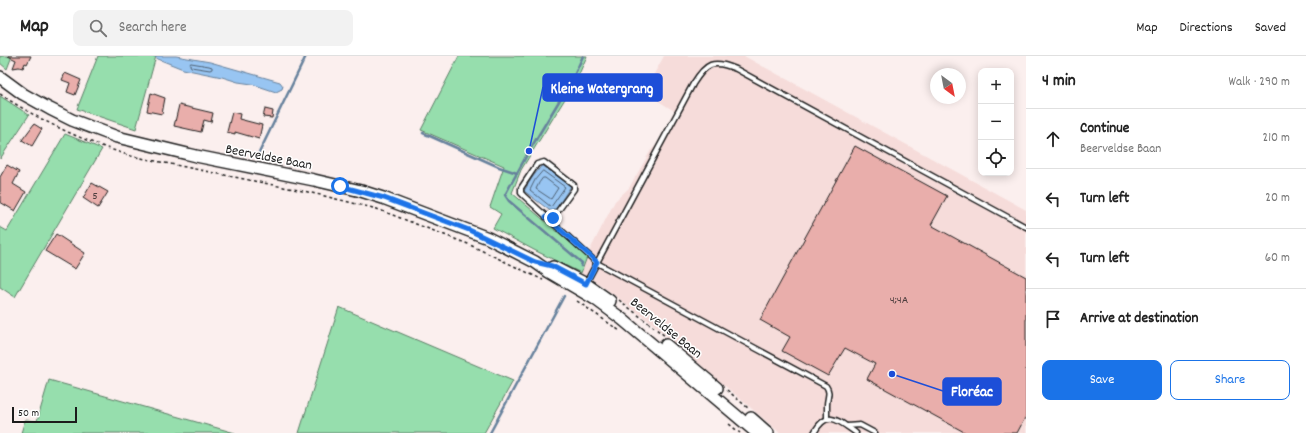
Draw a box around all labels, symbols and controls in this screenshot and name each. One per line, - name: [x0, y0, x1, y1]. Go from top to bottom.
- search box: [73, 10, 353, 46]
- text: Map: [20, 14, 49, 41]
- icon: search: [87, 17, 109, 39]
- text: Search here: [119, 17, 187, 39]
- text: Map: [1136, 18, 1158, 38]
- text: Directions: [1180, 18, 1233, 38]
- text: Saved: [1255, 18, 1286, 38]
- north arrow: [930, 68, 966, 104]
- map controls: [978, 68, 1014, 176]
- button: +: [978, 68, 1014, 104]
- text: 4 min: [1042, 70, 1076, 94]
- text: Walk · 290 m: [1228, 73, 1290, 92]
- callout: Kleine Watergrang: [543, 74, 662, 101]
- text: Kleine Watergrang: [551, 79, 654, 101]
- button: −: [978, 104, 1014, 140]
- text: Continue: [1080, 118, 1129, 140]
- icon: ahead: [1042, 128, 1064, 150]
- text: 210 m: [1262, 129, 1290, 148]
- street label: Beerveldse Baan: [224, 140, 313, 176]
- button: locate: [978, 140, 1014, 176]
- text: Beerveldse Baan: [1080, 140, 1161, 159]
- route start: [331, 177, 349, 195]
- house number: 5: [92, 188, 98, 205]
- icon: left: [1042, 188, 1064, 210]
- text: Turn left: [1080, 188, 1129, 210]
- text: 20 m: [1265, 189, 1290, 208]
- route end: [544, 209, 562, 227]
- icon: left: [1042, 248, 1064, 270]
- text: Turn left: [1080, 248, 1129, 270]
- text: 60 m: [1265, 249, 1290, 268]
- house number: 4;4A: [890, 292, 909, 309]
- street label: Beerveldse Baan: [625, 293, 706, 364]
- icon: arrive: [1042, 308, 1064, 330]
- text: Arrive at destination: [1080, 308, 1198, 330]
- button: Save: [1042, 360, 1162, 400]
- button: Share: [1170, 360, 1290, 400]
- callout: Floréac: [943, 378, 1001, 405]
- text: Floréac: [951, 382, 993, 404]
- scale bar: [12, 405, 77, 424]
- text: 50 m: [18, 406, 39, 422]

